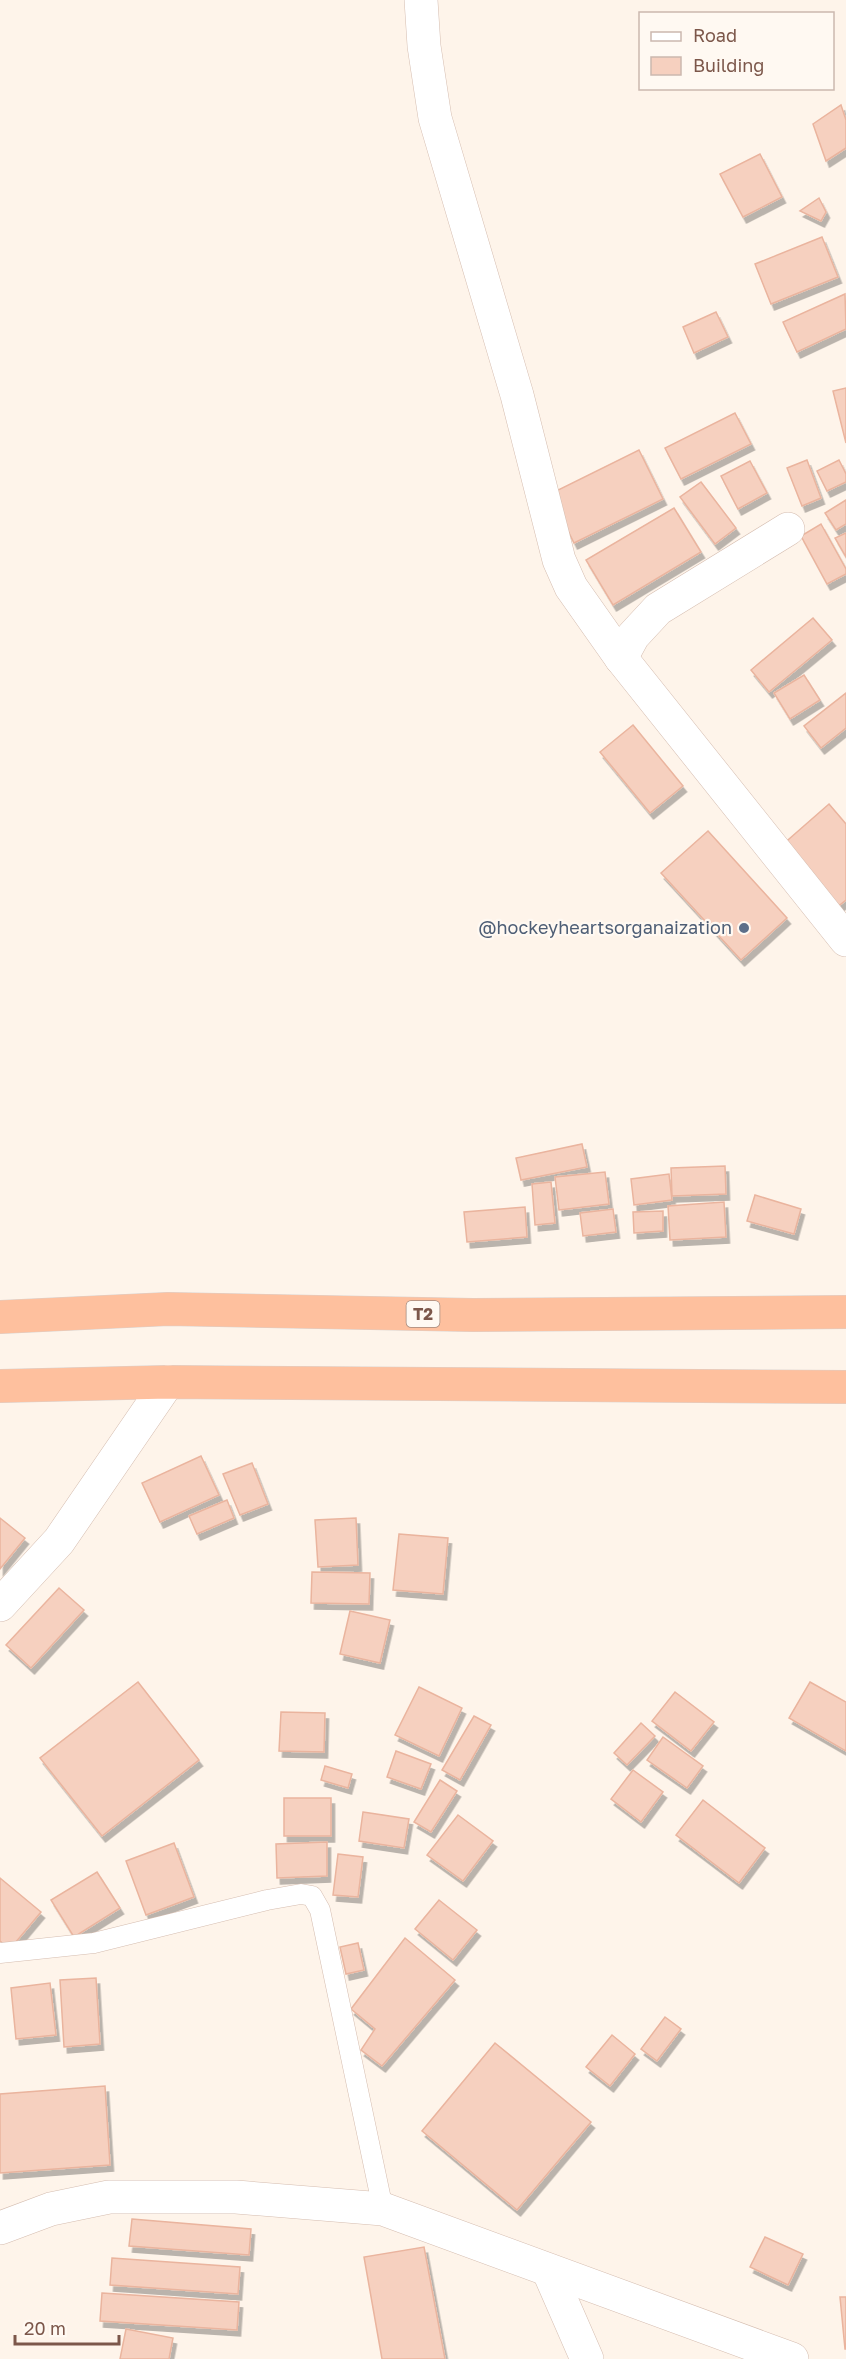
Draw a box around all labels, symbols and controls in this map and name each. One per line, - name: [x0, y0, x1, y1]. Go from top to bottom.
- legend: [639, 12, 834, 90]
- text: Road: [693, 24, 737, 46]
- text: Building: [693, 54, 764, 76]
- place label: @hockeyheartsorganaization: [478, 916, 732, 938]
- marker: @hockeyheartsorganaization: [737, 921, 751, 935]
- road number: T2: [406, 1301, 440, 1327]
- scale bar: [15, 2308, 118, 2346]
- text: 20 m: [24, 2317, 66, 2339]

